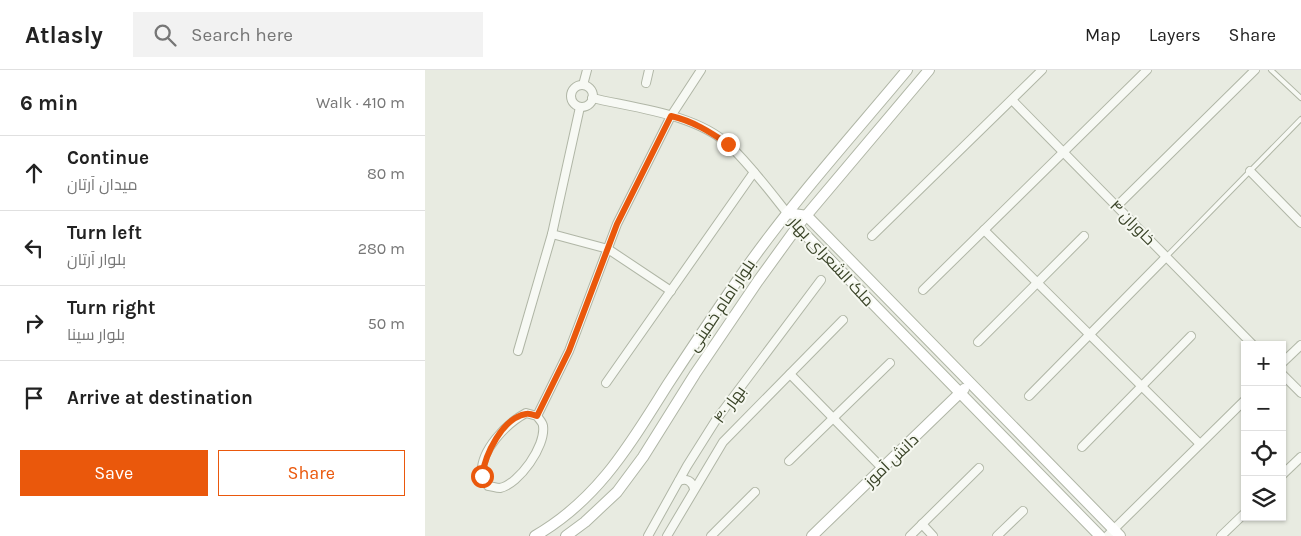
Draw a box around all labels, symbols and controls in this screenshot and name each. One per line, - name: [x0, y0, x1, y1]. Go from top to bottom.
- search box: [133, 12, 483, 57]
- text: Atlasly: [25, 21, 103, 49]
- icon: search: [151, 21, 179, 49]
- text: Search here: [191, 24, 293, 46]
- text: Map: [1085, 24, 1121, 46]
- text: Layers: [1149, 24, 1201, 46]
- text: Share: [1229, 24, 1276, 46]
- text: 6 min: [20, 91, 78, 115]
- text: Walk · 410 m: [316, 93, 405, 112]
- route end: [717, 133, 740, 156]
- text: Continue: [67, 147, 149, 169]
- icon: ahead: [20, 159, 48, 187]
- text: 80 m: [367, 164, 405, 183]
- text: میدان آرتان: [67, 175, 137, 194]
- street label: خاوران ۴: [1105, 196, 1159, 250]
- street label: ملک الشعرای بهار: [784, 212, 878, 311]
- text: Turn left: [67, 222, 142, 244]
- icon: left: [20, 234, 48, 262]
- text: 280 m: [358, 239, 405, 258]
- text: بلوار آرتان: [67, 250, 126, 269]
- street label: بلوار امام خمینی: [684, 256, 761, 356]
- text: Turn right: [67, 297, 156, 319]
- icon: right: [20, 309, 48, 337]
- text: 50 m: [368, 314, 405, 333]
- text: بلوار سینا: [67, 325, 125, 344]
- map controls: [1241, 341, 1286, 521]
- button: +: [1241, 341, 1286, 386]
- street label: بهار ۴۰: [709, 382, 750, 428]
- icon: arrive: [20, 384, 48, 412]
- button: −: [1241, 386, 1286, 431]
- text: Arrive at destination: [67, 387, 253, 409]
- street label: دانش آموز: [860, 430, 923, 492]
- button: locate: [1241, 431, 1286, 476]
- button: Save: [20, 450, 208, 496]
- button: Share: [218, 450, 405, 496]
- route start: [471, 465, 494, 488]
- button: layers: [1241, 476, 1286, 521]

